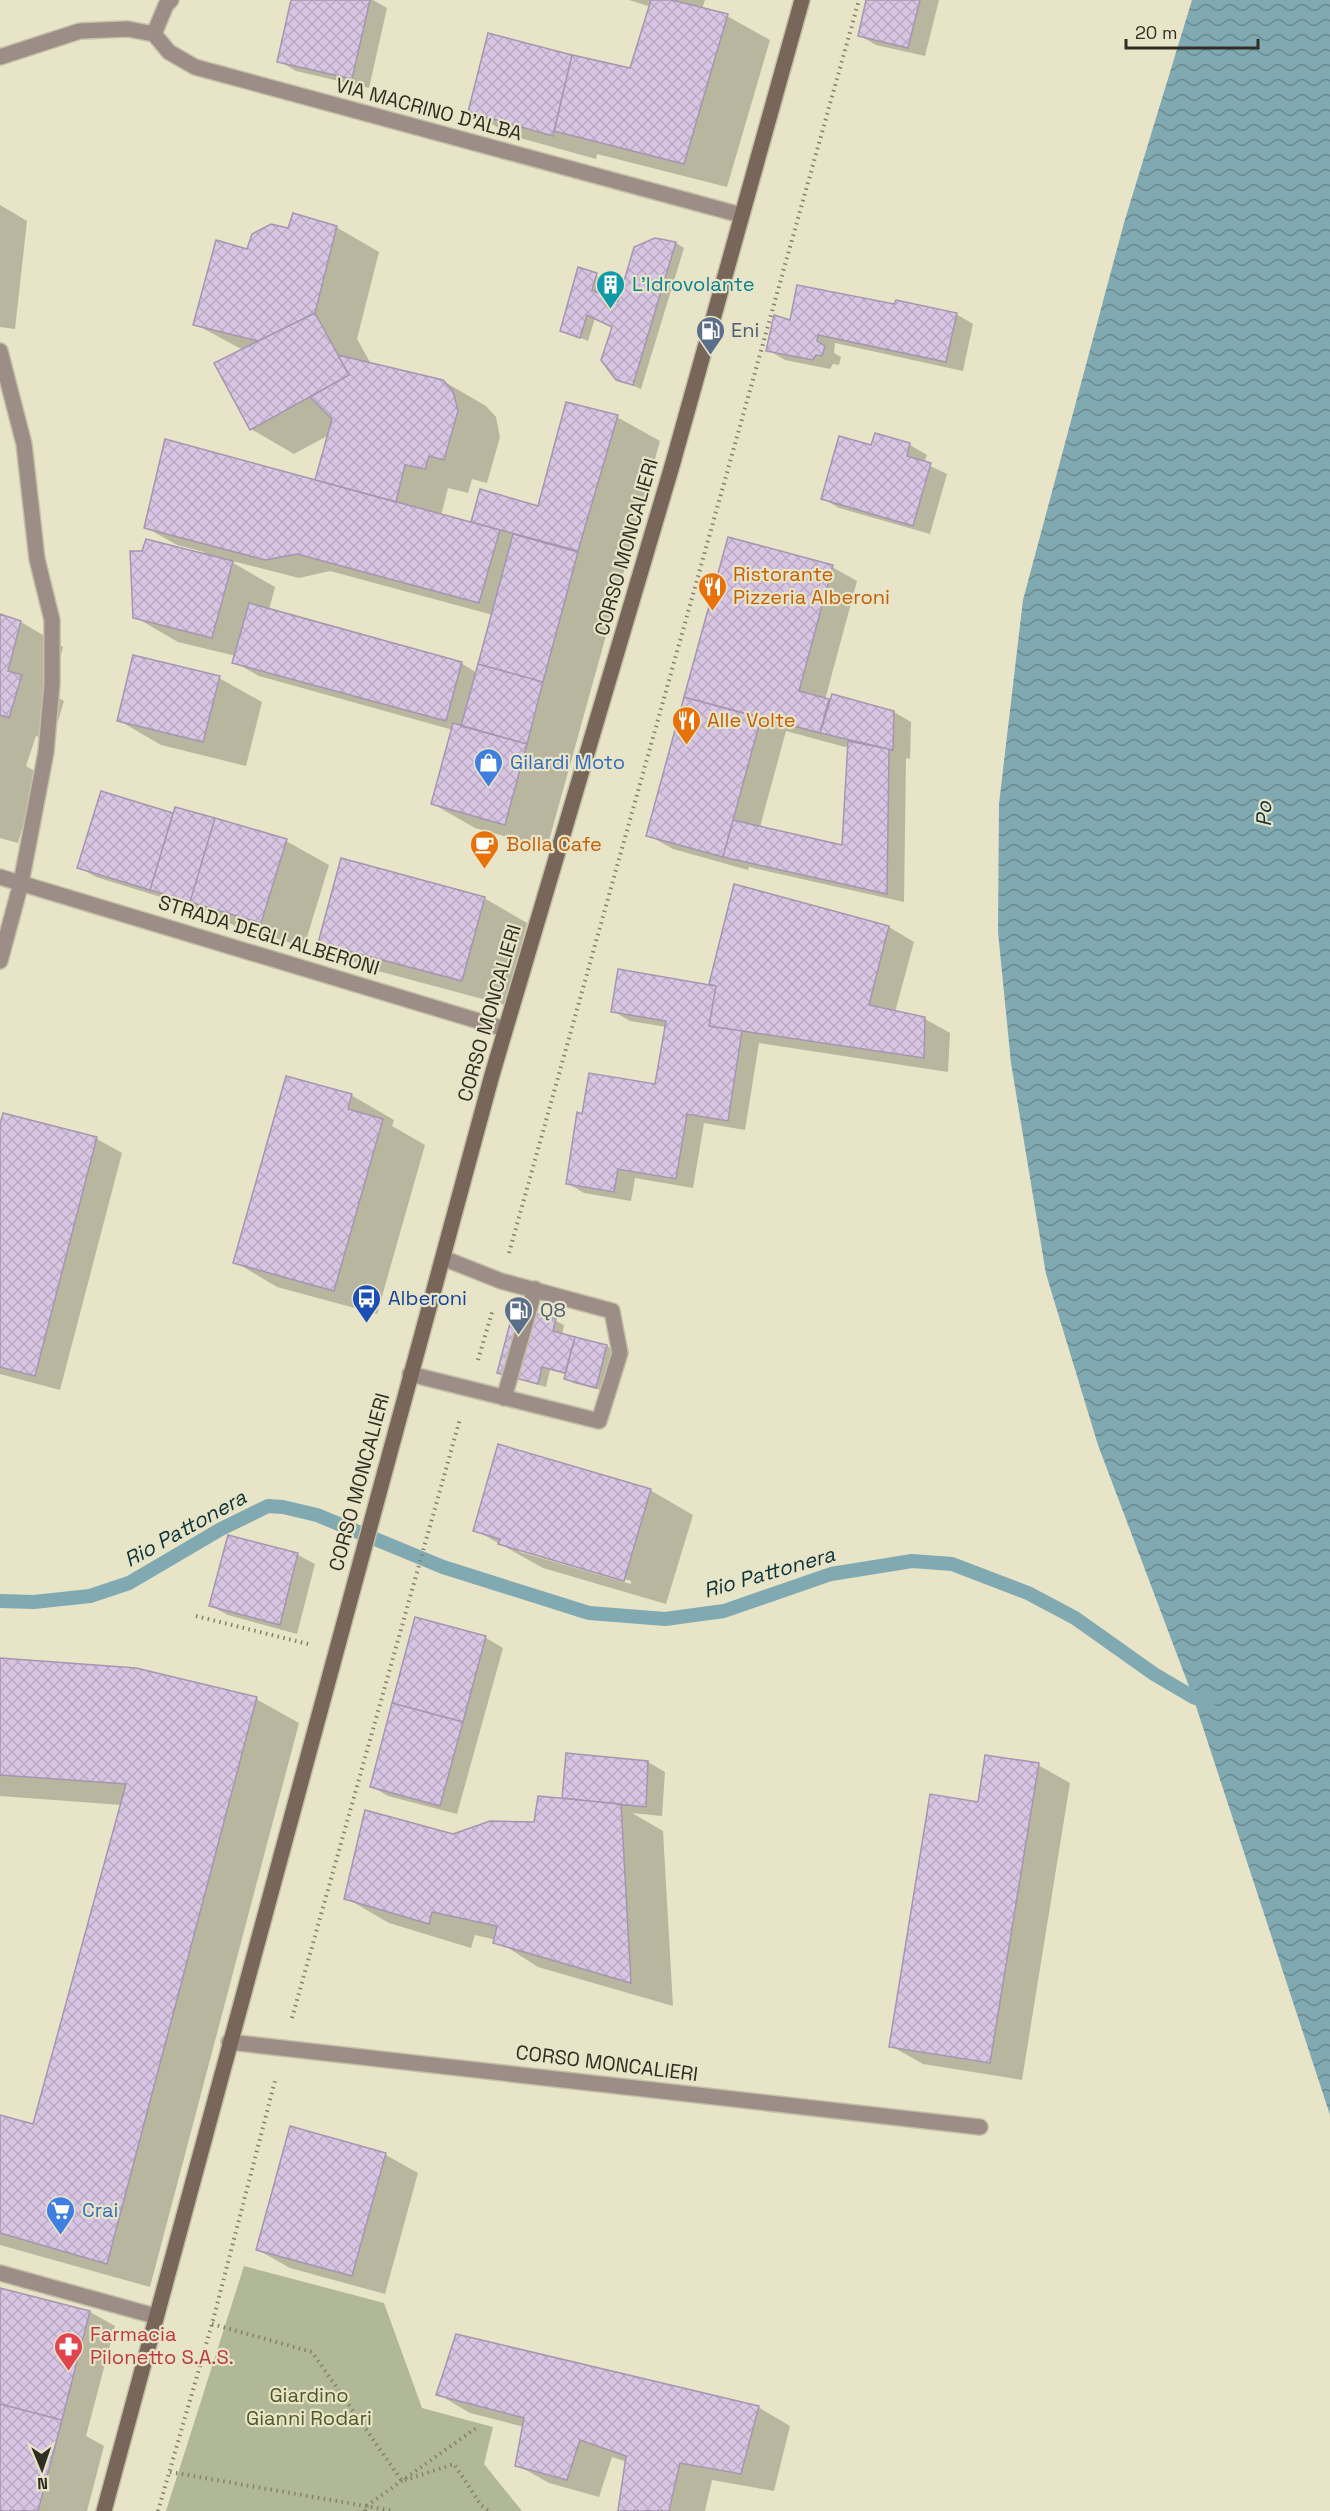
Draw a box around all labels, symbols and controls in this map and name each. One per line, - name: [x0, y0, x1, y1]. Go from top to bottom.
- scale bar: [1126, 12, 1258, 50]
- text: 20 m: [1135, 21, 1178, 44]
- street label: VIA MACRINO D'ALBA: [333, 72, 526, 147]
- building icon: L'Idrovolante: [595, 268, 627, 310]
- place label: L'Idrovolante: [632, 271, 755, 297]
- fuel station icon: Eni: [694, 314, 726, 356]
- place label: Eni: [731, 317, 759, 343]
- street label: CORSO MONCALIERI: [588, 455, 664, 639]
- place label: Ristorante Pizzeria Alberoni: [733, 561, 890, 610]
- restaurant icon: Ristorante Pizzeria Alberoni: [696, 570, 728, 612]
- restaurant icon: Alle Volte: [670, 704, 702, 746]
- place label: Alle Volte: [707, 707, 796, 733]
- shop icon: Gilardi Moto: [473, 746, 505, 788]
- place label: Gilardi Moto: [510, 749, 625, 775]
- water label: Po: [1250, 800, 1277, 827]
- cafe icon: Bolla Cafe: [469, 828, 501, 870]
- place label: Bolla Cafe: [506, 831, 602, 857]
- street label: STRADA DEGLI ALBERONI: [155, 889, 383, 981]
- street label: CORSO MONCALIERI: [451, 921, 527, 1105]
- bus stop icon: Alberoni: [351, 1282, 383, 1324]
- place label: Alberoni: [388, 1285, 467, 1311]
- fuel station icon: Q8: [503, 1294, 535, 1336]
- place label: Q8: [540, 1297, 566, 1323]
- street label: CORSO MONCALIERI: [323, 1390, 395, 1574]
- water label: Rio Pattonera: [119, 1483, 252, 1573]
- water label: Rio Pattonera: [700, 1540, 839, 1604]
- street label: CORSO MONCALIERI: [514, 2039, 700, 2087]
- supermarket icon: Crai: [45, 2194, 77, 2236]
- place label: Crai: [82, 2197, 118, 2223]
- place label: Farmacia Pilonetto S.A.S.: [90, 2321, 234, 2370]
- pharmacy icon: Farmacia Pilonetto S.A.S.: [53, 2330, 85, 2372]
- park label: Giardino Gianni Rodari: [246, 2382, 372, 2431]
- north arrow: [12, 2439, 72, 2499]
- text: N: [37, 2473, 48, 2494]

